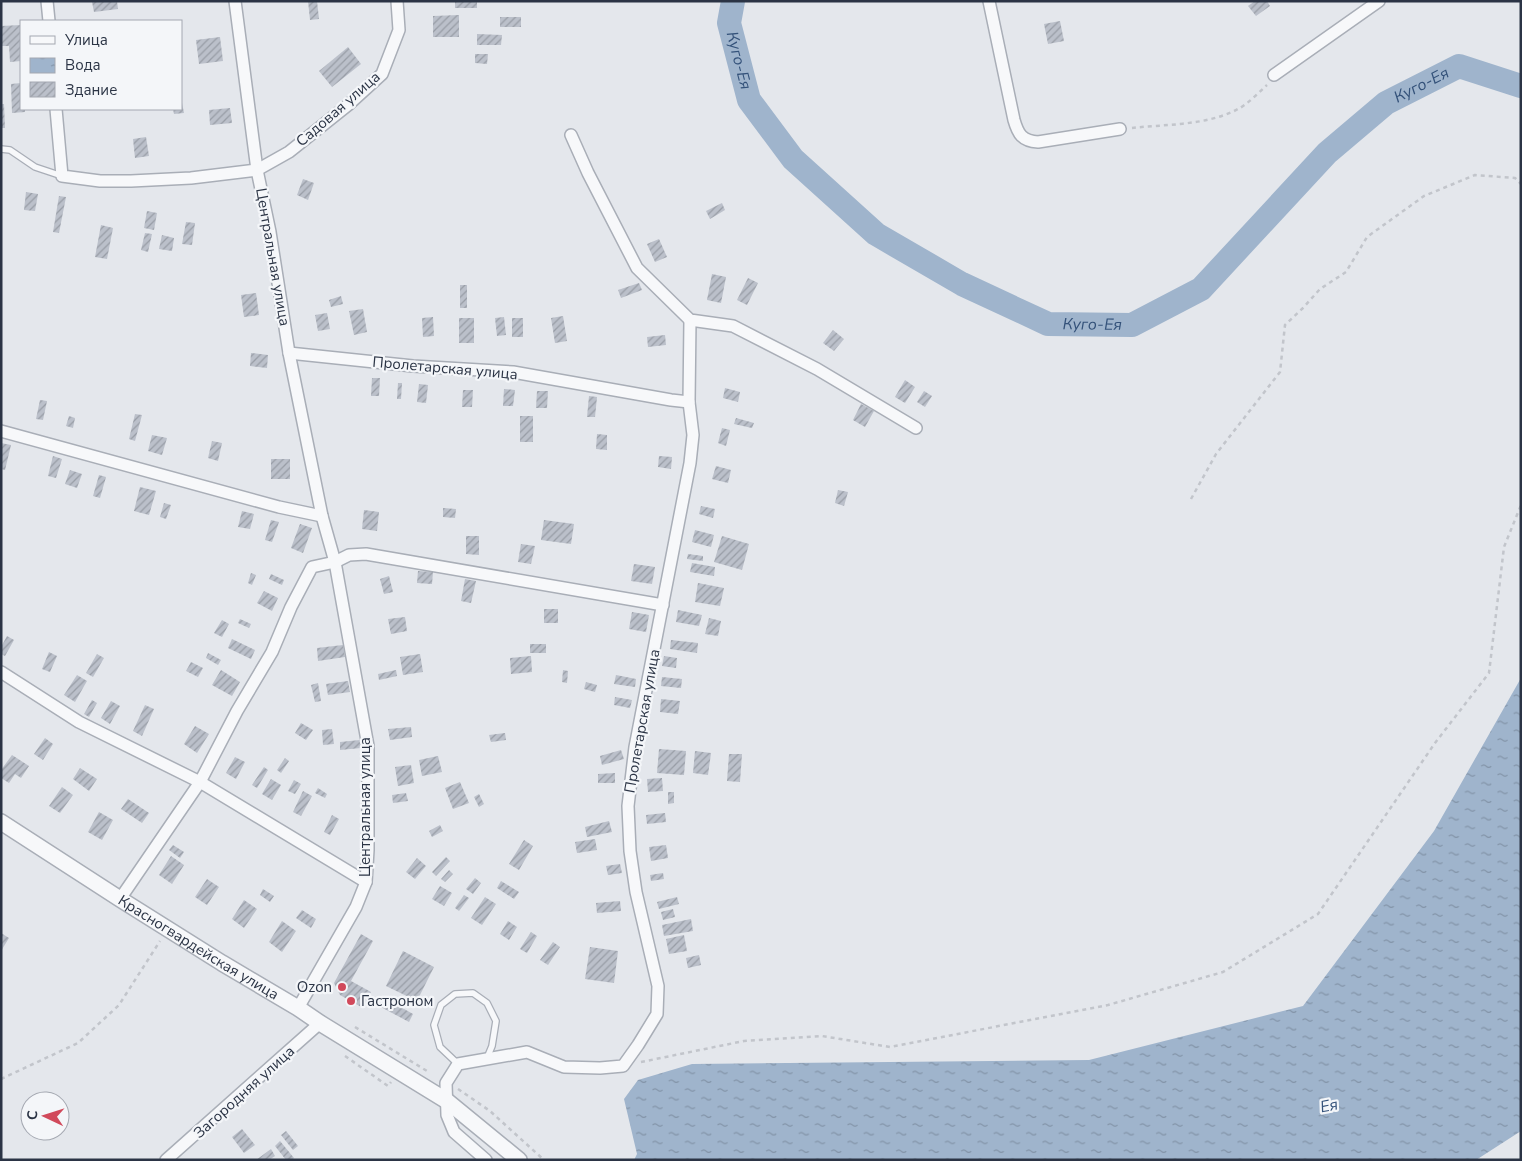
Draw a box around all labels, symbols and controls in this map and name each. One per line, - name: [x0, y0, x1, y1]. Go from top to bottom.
- legend: [20, 20, 182, 110]
- water label: Куго-Ея: [721, 29, 757, 92]
- text: Улица: [64, 30, 108, 50]
- text: Вода: [65, 55, 101, 75]
- water label: Куго-Ея: [1390, 62, 1453, 108]
- street label: Садовая улица: [292, 67, 384, 151]
- text: Здание: [65, 80, 117, 100]
- street label: Центральная улица: [251, 186, 295, 328]
- water label: Куго-Ея: [1063, 313, 1122, 336]
- street label: Пролетарская улица: [371, 352, 519, 384]
- street label: Пролетарская улица: [619, 647, 665, 795]
- street label: Центральная улица: [355, 737, 375, 877]
- street label: Красногвардейская улица: [114, 890, 283, 1005]
- place label: Ozon: [297, 977, 332, 997]
- marker: Ozon: [336, 981, 348, 993]
- place label: Гастроном: [361, 991, 434, 1011]
- marker: Гастроном: [345, 995, 357, 1007]
- street label: Загородняя улица: [189, 1041, 299, 1143]
- north arrow: [20, 1091, 70, 1141]
- water label: Ея: [1318, 1093, 1340, 1119]
- text: С: [23, 1109, 42, 1121]

